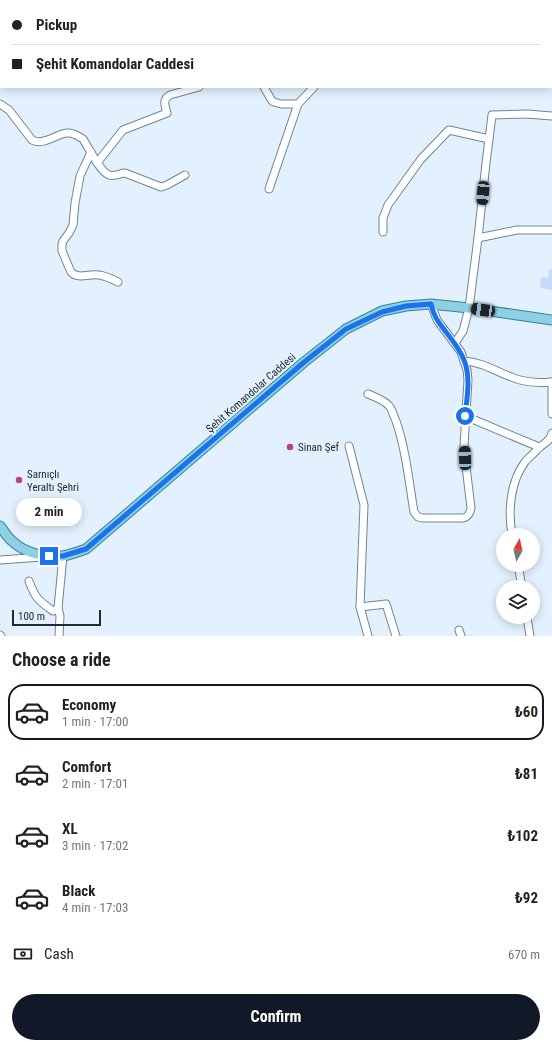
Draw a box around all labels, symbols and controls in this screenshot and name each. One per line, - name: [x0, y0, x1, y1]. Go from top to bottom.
- text: Pickup: [36, 16, 77, 34]
- text: Şehit Komandolar Caddesi: [36, 55, 194, 73]
- car: [476, 181, 490, 205]
- car: [470, 302, 496, 318]
- street label: Şehit Komandolar Caddesi: [204, 351, 298, 435]
- route start: [456, 407, 474, 425]
- place label: Sinan Şef: [298, 441, 340, 454]
- marker: Sinan Şef: [285, 442, 295, 452]
- car: [459, 446, 471, 470]
- place label: Sarnıçlı Yeraltı Şehri: [27, 468, 79, 494]
- marker: Sarnıçlı Yeraltı Şehri: [14, 475, 24, 485]
- callout: 2 min: [16, 498, 82, 526]
- text: 2 min: [35, 504, 63, 519]
- north arrow: [496, 528, 540, 572]
- map controls: [496, 528, 540, 624]
- route end: [40, 547, 58, 565]
- button: layers: [496, 580, 540, 624]
- scale bar: [12, 608, 101, 627]
- text: 100 m: [18, 610, 45, 623]
- text: Choose a ride: [12, 649, 111, 670]
- icon: car: [14, 694, 50, 730]
- text: Economy: [62, 696, 116, 714]
- text: ₺60: [515, 703, 538, 721]
- text: 1 min · 17:00: [62, 714, 128, 729]
- icon: car: [14, 756, 50, 792]
- text: Comfort: [62, 758, 111, 776]
- text: ₺81: [515, 765, 538, 783]
- text: 2 min · 17:01: [62, 776, 128, 791]
- icon: car: [14, 818, 50, 854]
- text: XL: [62, 820, 78, 838]
- text: ₺102: [507, 827, 538, 845]
- text: 3 min · 17:02: [62, 838, 128, 853]
- icon: car: [14, 880, 50, 916]
- text: Black: [62, 882, 95, 900]
- text: ₺92: [515, 889, 538, 907]
- text: 4 min · 17:03: [62, 900, 128, 915]
- icon: cash: [12, 943, 34, 965]
- text: Cash: [44, 945, 74, 963]
- text: 670 m: [508, 947, 540, 962]
- button: Confirm: [12, 994, 540, 1040]

